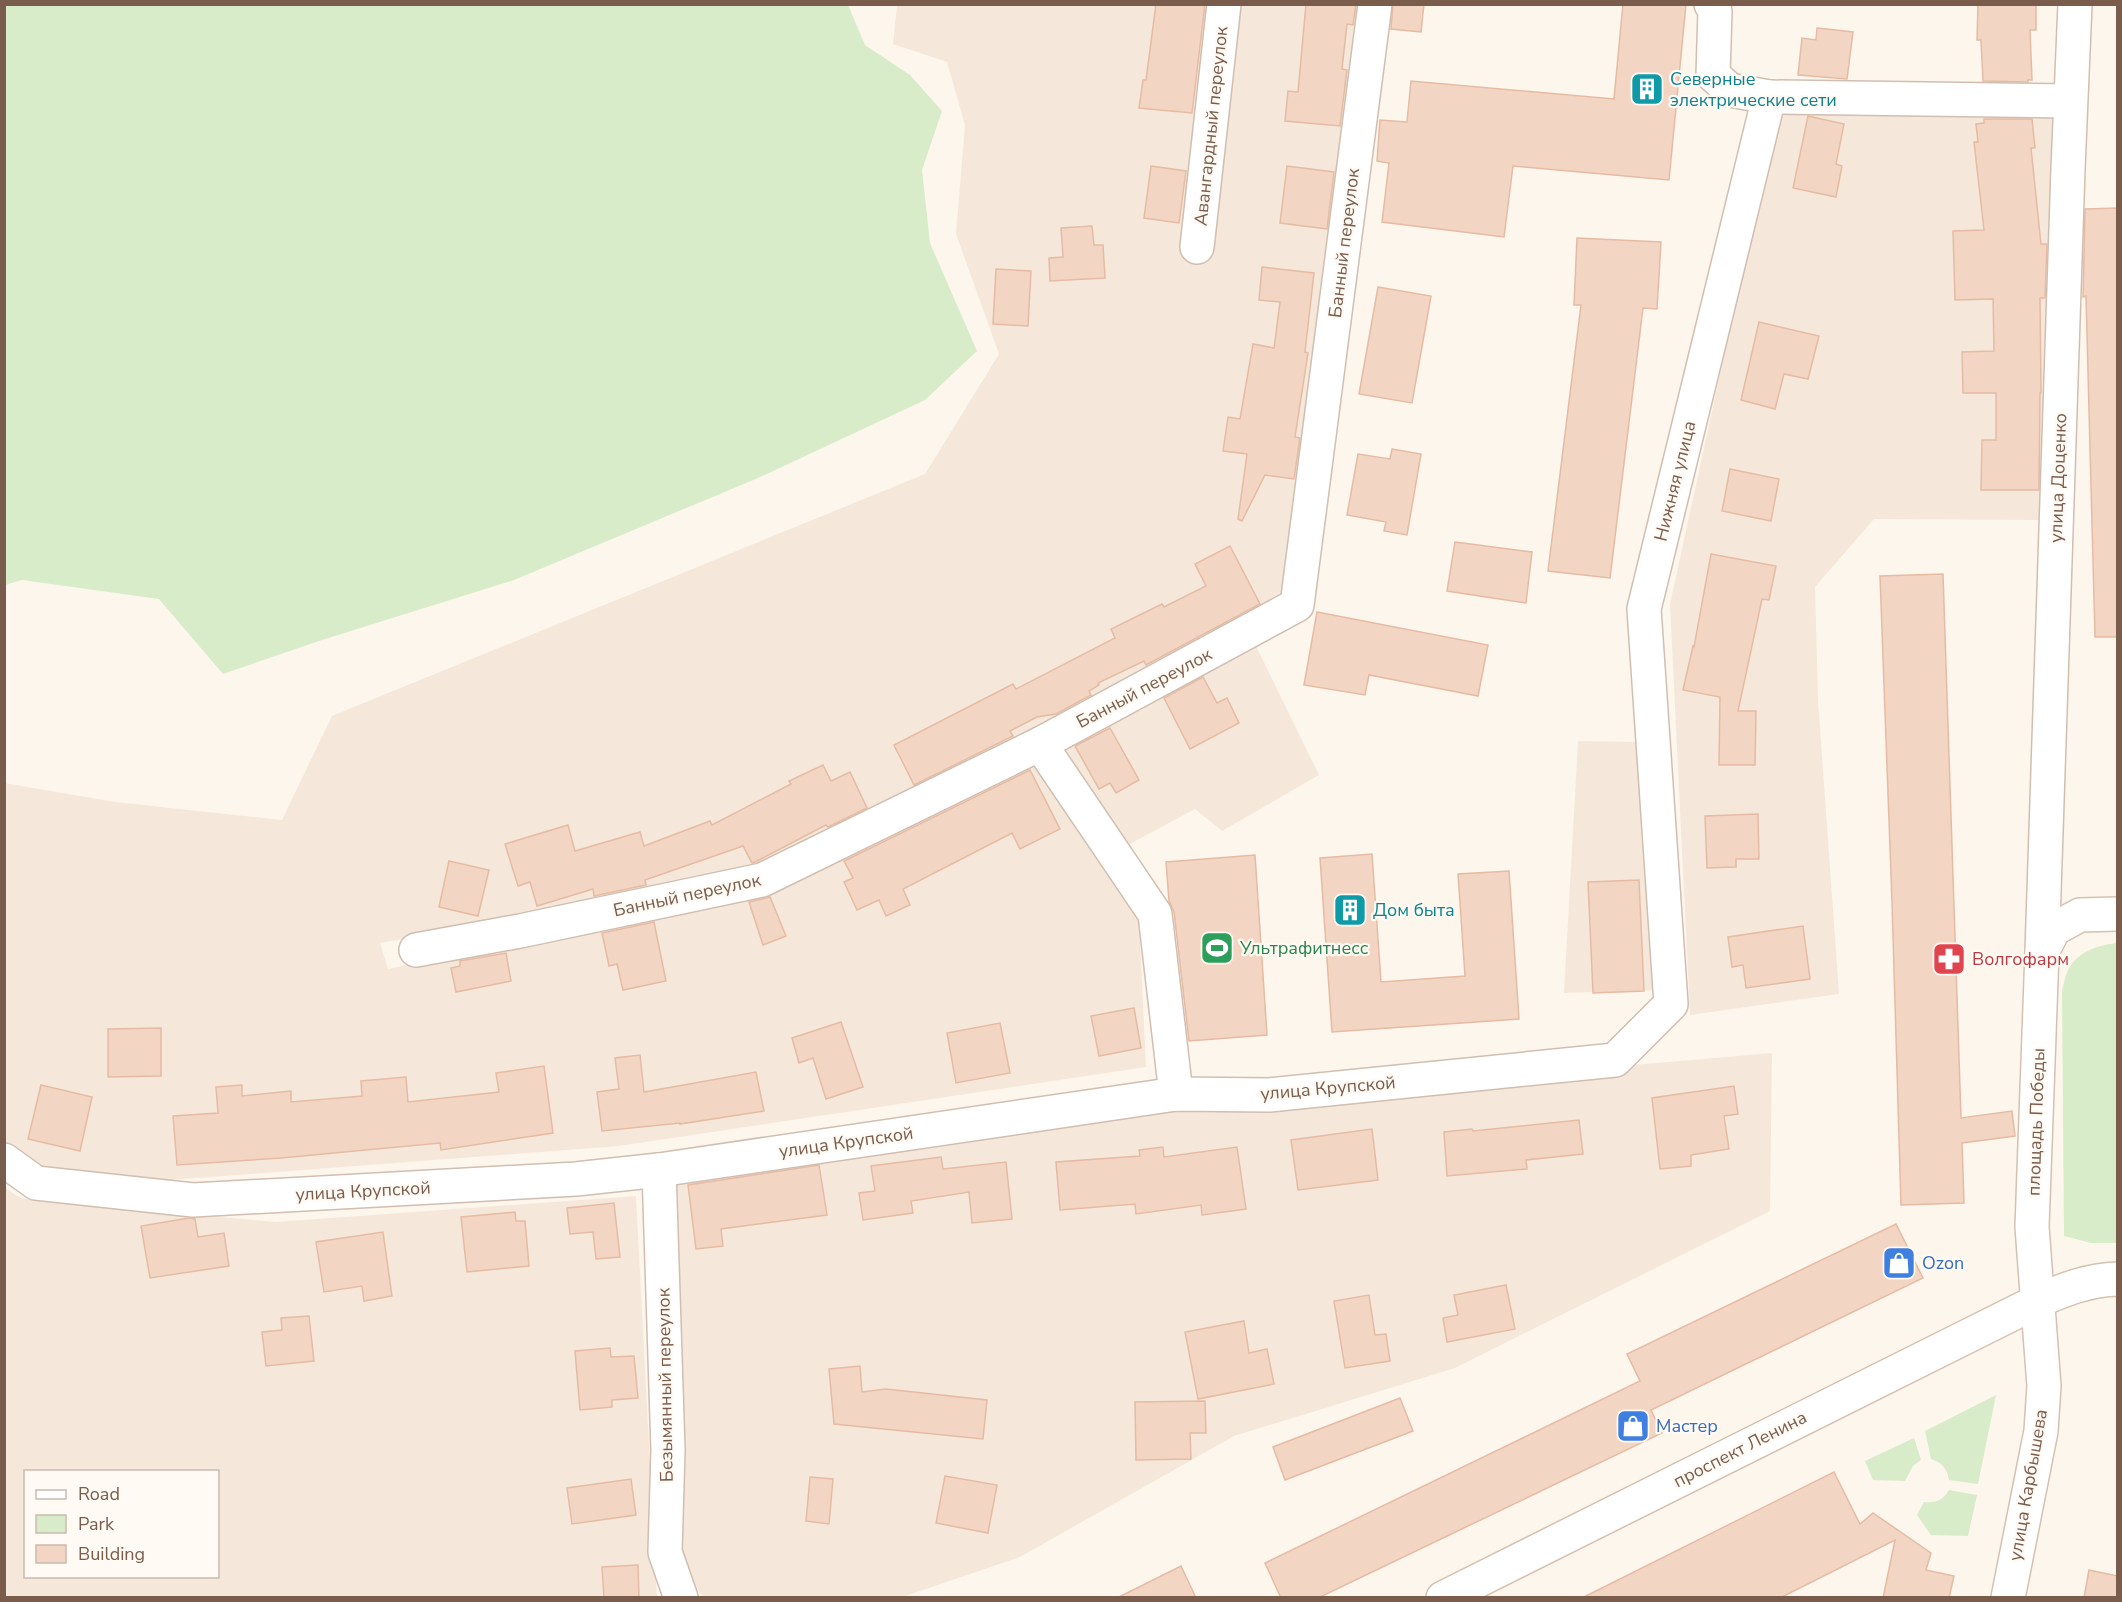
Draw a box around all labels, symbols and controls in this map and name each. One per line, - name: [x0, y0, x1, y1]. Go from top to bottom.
- street label: Авангардный переулок: [1189, 25, 1233, 227]
- place label: Северные электрические сети: [1670, 67, 1837, 112]
- building icon: Северные электрические сети: [1629, 71, 1665, 107]
- street label: Банный переулок: [1323, 166, 1365, 319]
- street label: улица Доценко: [2044, 413, 2072, 543]
- street label: Нижняя улица: [1648, 418, 1702, 544]
- street label: Банный переулок: [1072, 642, 1217, 734]
- street label: Банный переулок: [611, 868, 764, 922]
- building icon: Дом быта: [1332, 892, 1368, 928]
- place label: Дом быта: [1373, 898, 1455, 922]
- sports icon: Ультрафитнесс: [1199, 930, 1235, 966]
- place label: Ультрафитнесс: [1239, 936, 1369, 960]
- pharmacy icon: Волгофарм: [1931, 941, 1967, 977]
- place label: Волгофарм: [1972, 947, 2069, 971]
- street label: площадь Победы: [2021, 1048, 2051, 1196]
- street label: улица Крупской: [1259, 1070, 1397, 1106]
- street label: улица Крупской: [777, 1121, 915, 1163]
- street label: улица Крупской: [295, 1175, 431, 1207]
- shop icon: Ozon: [1881, 1245, 1917, 1281]
- place label: Ozon: [1922, 1251, 1964, 1275]
- street label: Безымянный переулок: [651, 1287, 679, 1482]
- street label: проспект Ленина: [1669, 1405, 1811, 1493]
- street label: улица Карбышева: [2003, 1407, 2053, 1563]
- shop icon: Мастер: [1615, 1408, 1651, 1444]
- place label: Мастер: [1656, 1414, 1718, 1438]
- legend: [24, 1470, 219, 1578]
- text: Road: [78, 1482, 120, 1506]
- text: Park: [78, 1512, 115, 1536]
- text: Building: [78, 1542, 145, 1566]

